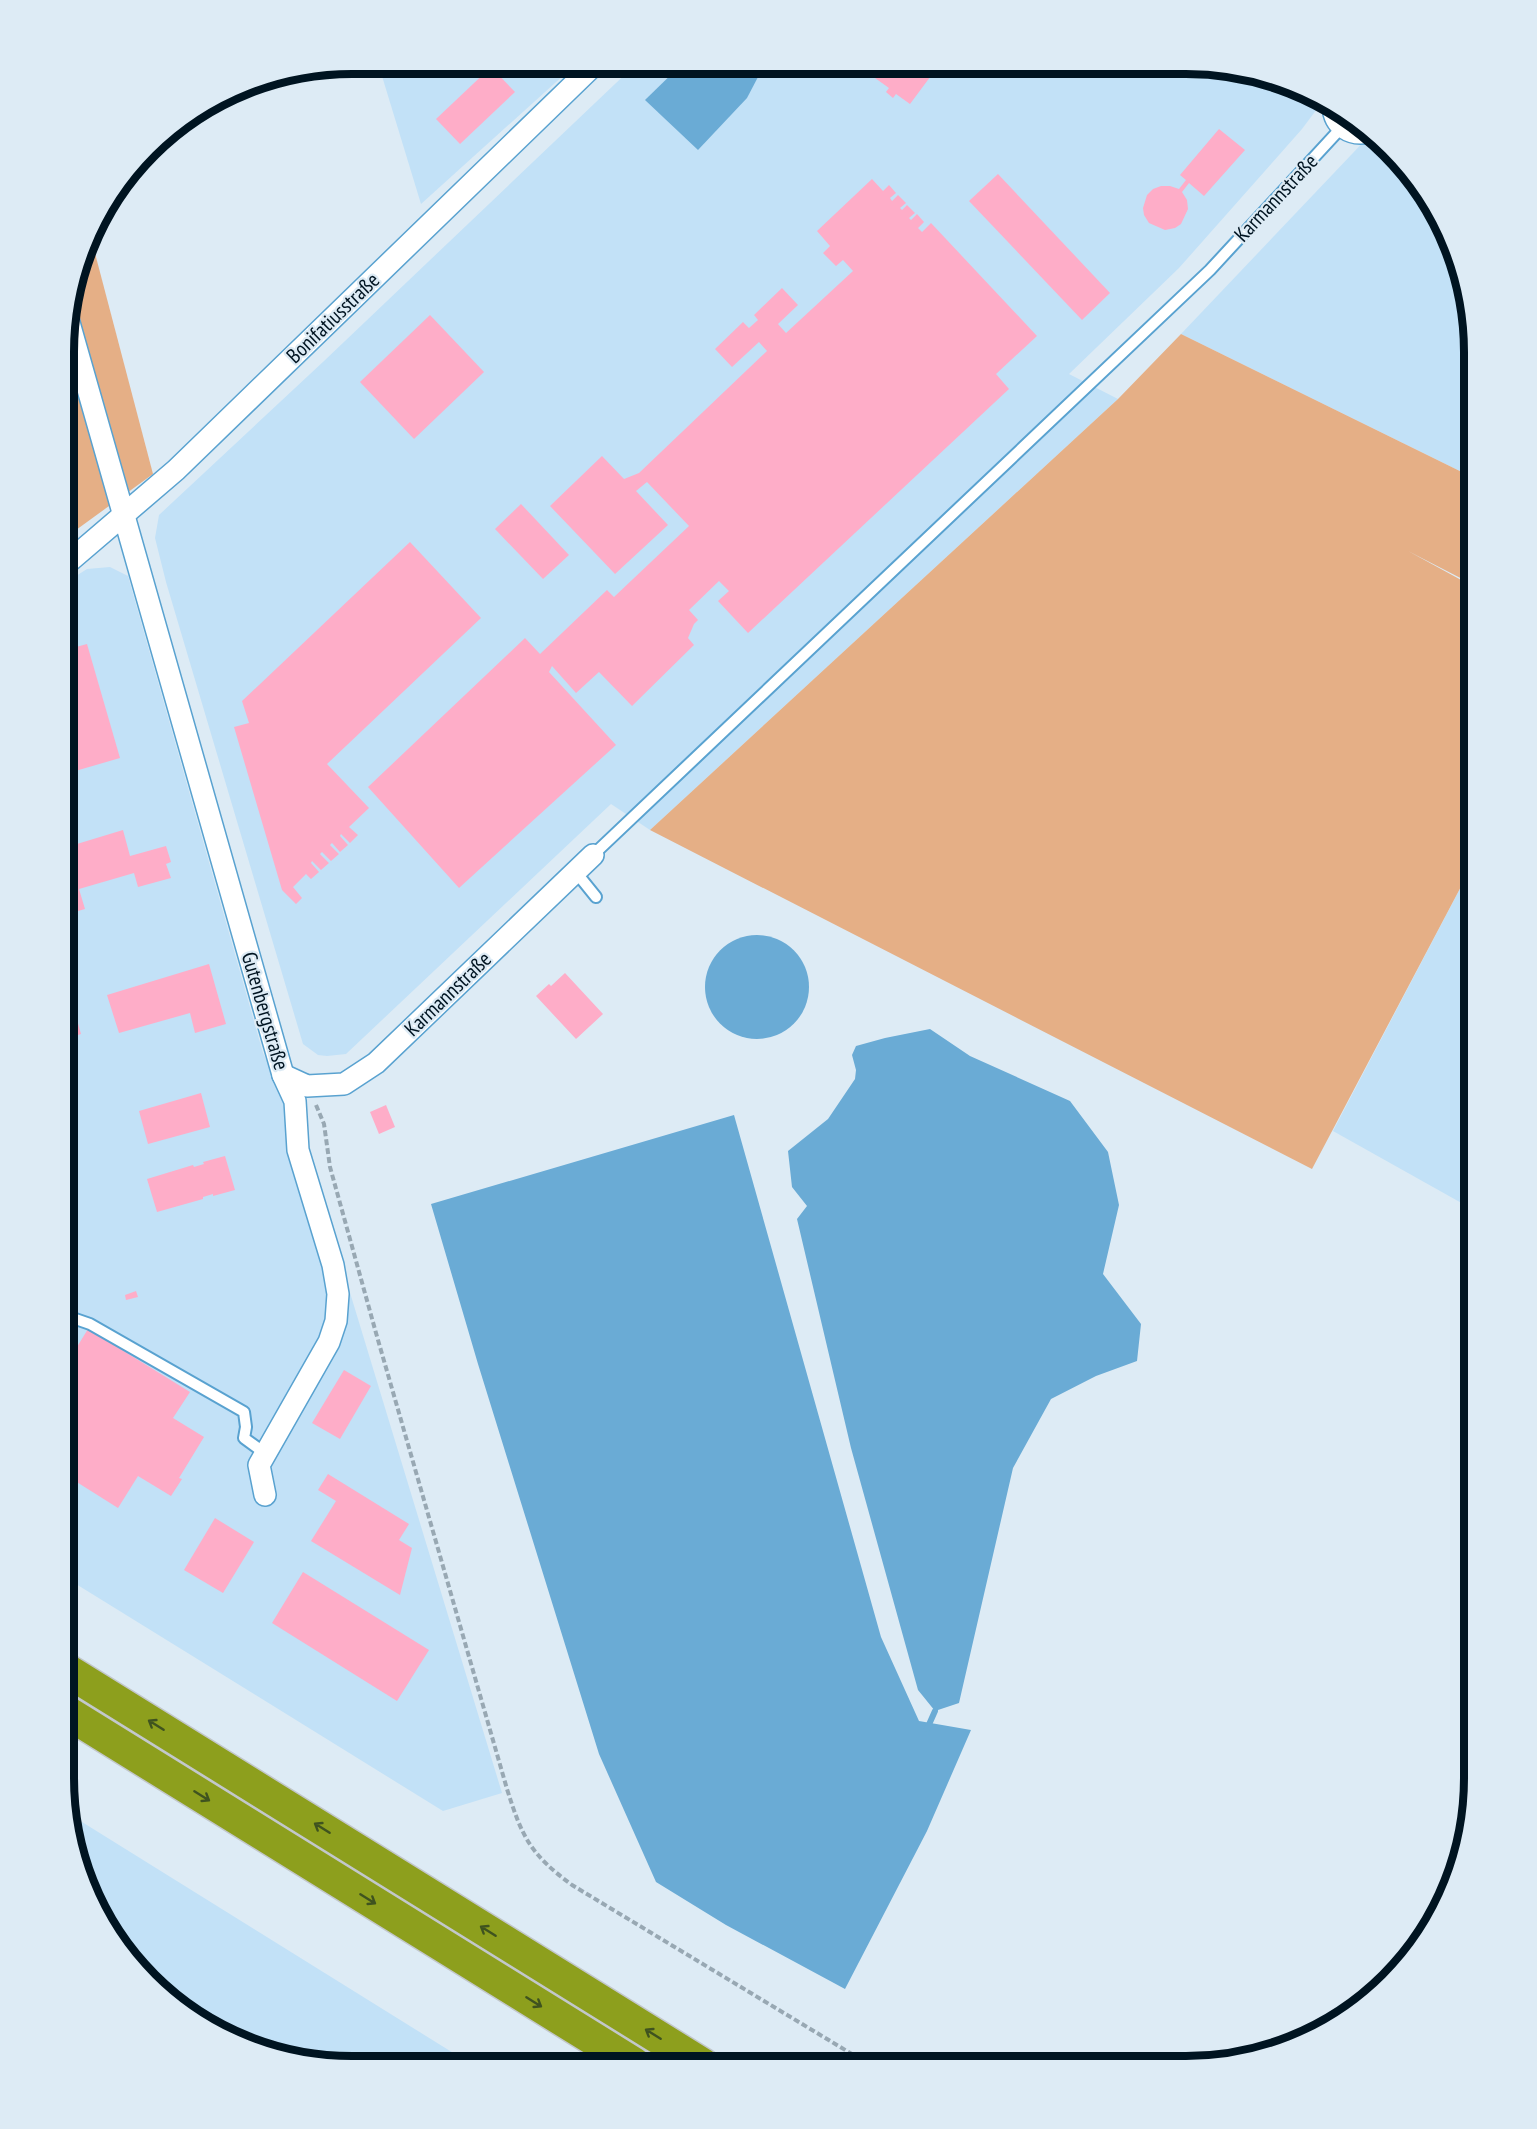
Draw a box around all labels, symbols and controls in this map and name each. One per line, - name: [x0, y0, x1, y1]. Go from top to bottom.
- street label: Karmannstraße: [1228, 148, 1323, 247]
- street label: Bonifatiusstraße: [280, 267, 385, 369]
- street label: Karmannstraße: [399, 946, 497, 1042]
- street label: Gutenbergstraße: [236, 949, 295, 1073]
- one-way arrow: [148, 1719, 165, 1731]
- one-way arrow: [193, 1791, 210, 1803]
- one-way arrow: [314, 1821, 331, 1833]
- one-way arrow: [359, 1893, 376, 1905]
- one-way arrow: [479, 1924, 496, 1937]
- one-way arrow: [525, 1996, 542, 2008]
- one-way arrow: [645, 2027, 662, 2039]

